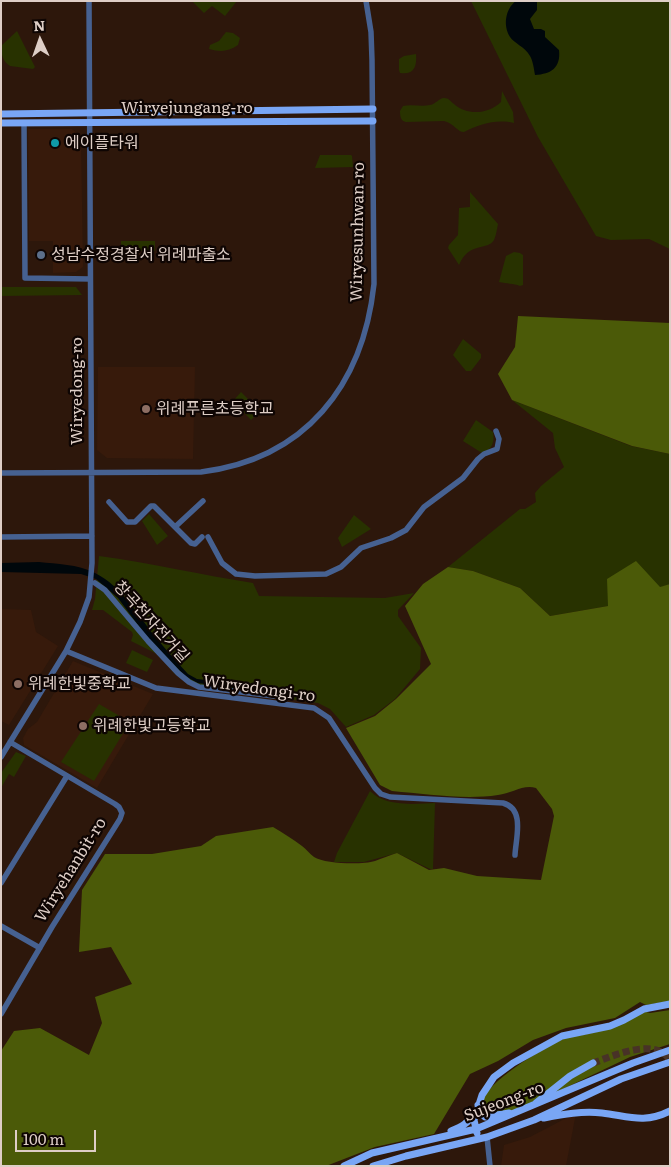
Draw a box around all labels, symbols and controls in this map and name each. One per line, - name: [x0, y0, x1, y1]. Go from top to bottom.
- north arrow: [15, 15, 65, 65]
- text: N: [33, 15, 46, 35]
- street label: Wiryejungang-ro: [121, 98, 253, 118]
- place label: 에이플타워: [65, 133, 139, 153]
- marker: 에이플타워: [49, 137, 61, 149]
- street label: Wiryesunhwan-ro: [347, 162, 369, 302]
- place label: 성남수정경찰서 위례파출소: [51, 245, 231, 265]
- marker: 성남수정경찰서 위례파출소: [35, 249, 47, 261]
- street label: Wiryedong-ro: [67, 337, 87, 445]
- place label: 위례푸른초등학교: [156, 399, 274, 419]
- marker: 위례푸른초등학교: [140, 403, 152, 415]
- street label: 창곡천자전거길: [109, 577, 193, 667]
- street label: Wiryedongi-ro: [202, 672, 316, 706]
- place label: 위례한빛중학교: [28, 674, 131, 694]
- marker: 위례한빛중학교: [12, 678, 24, 690]
- place label: 위례한빛고등학교: [93, 716, 211, 736]
- marker: 위례한빛고등학교: [77, 720, 89, 732]
- street label: Wiryehanbit-ro: [31, 814, 111, 926]
- street label: Sujeong-ro: [461, 1078, 547, 1126]
- scale bar: [18, 1120, 99, 1152]
- text: 100 m: [23, 1127, 64, 1150]

